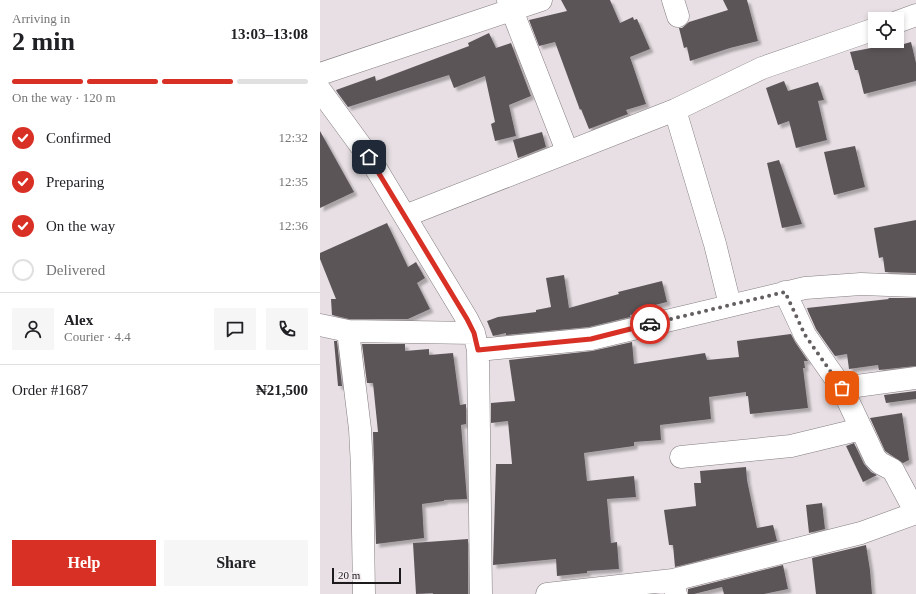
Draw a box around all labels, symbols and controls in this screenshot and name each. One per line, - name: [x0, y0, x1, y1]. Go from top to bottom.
- text: Arriving in: [12, 11, 70, 26]
- map controls: [868, 12, 904, 48]
- button: locate: [868, 12, 904, 48]
- text: 13:03–13:08: [231, 26, 308, 42]
- text: 2 min: [12, 27, 75, 56]
- text: On the way · 120 m: [12, 90, 116, 105]
- icon: check: [12, 127, 34, 149]
- text: Confirmed: [46, 130, 111, 146]
- text: 12:32: [278, 130, 308, 145]
- pin: [352, 140, 386, 174]
- icon: home: [358, 146, 380, 168]
- icon: check: [12, 171, 34, 193]
- text: Preparing: [46, 174, 104, 190]
- text: 12:35: [278, 174, 308, 189]
- icon: check: [12, 215, 34, 237]
- text: On the way: [46, 218, 115, 234]
- text: 12:36: [278, 218, 308, 233]
- text: Delivered: [46, 262, 105, 278]
- courier: [630, 304, 670, 344]
- button: person: [12, 308, 54, 350]
- button: chat: [214, 308, 256, 350]
- button: phone: [266, 308, 308, 350]
- text: Alex: [64, 312, 93, 328]
- icon: car: [639, 313, 661, 335]
- text: Courier · 4.4: [64, 329, 131, 344]
- pin: [825, 371, 859, 405]
- icon: bag: [831, 377, 853, 399]
- text: Order #1687: [12, 382, 88, 398]
- text: ₦21,500: [256, 382, 308, 398]
- button: Help: [12, 540, 156, 586]
- button: Share: [164, 540, 308, 586]
- scale bar: [332, 566, 401, 585]
- text: 20 m: [338, 569, 360, 581]

